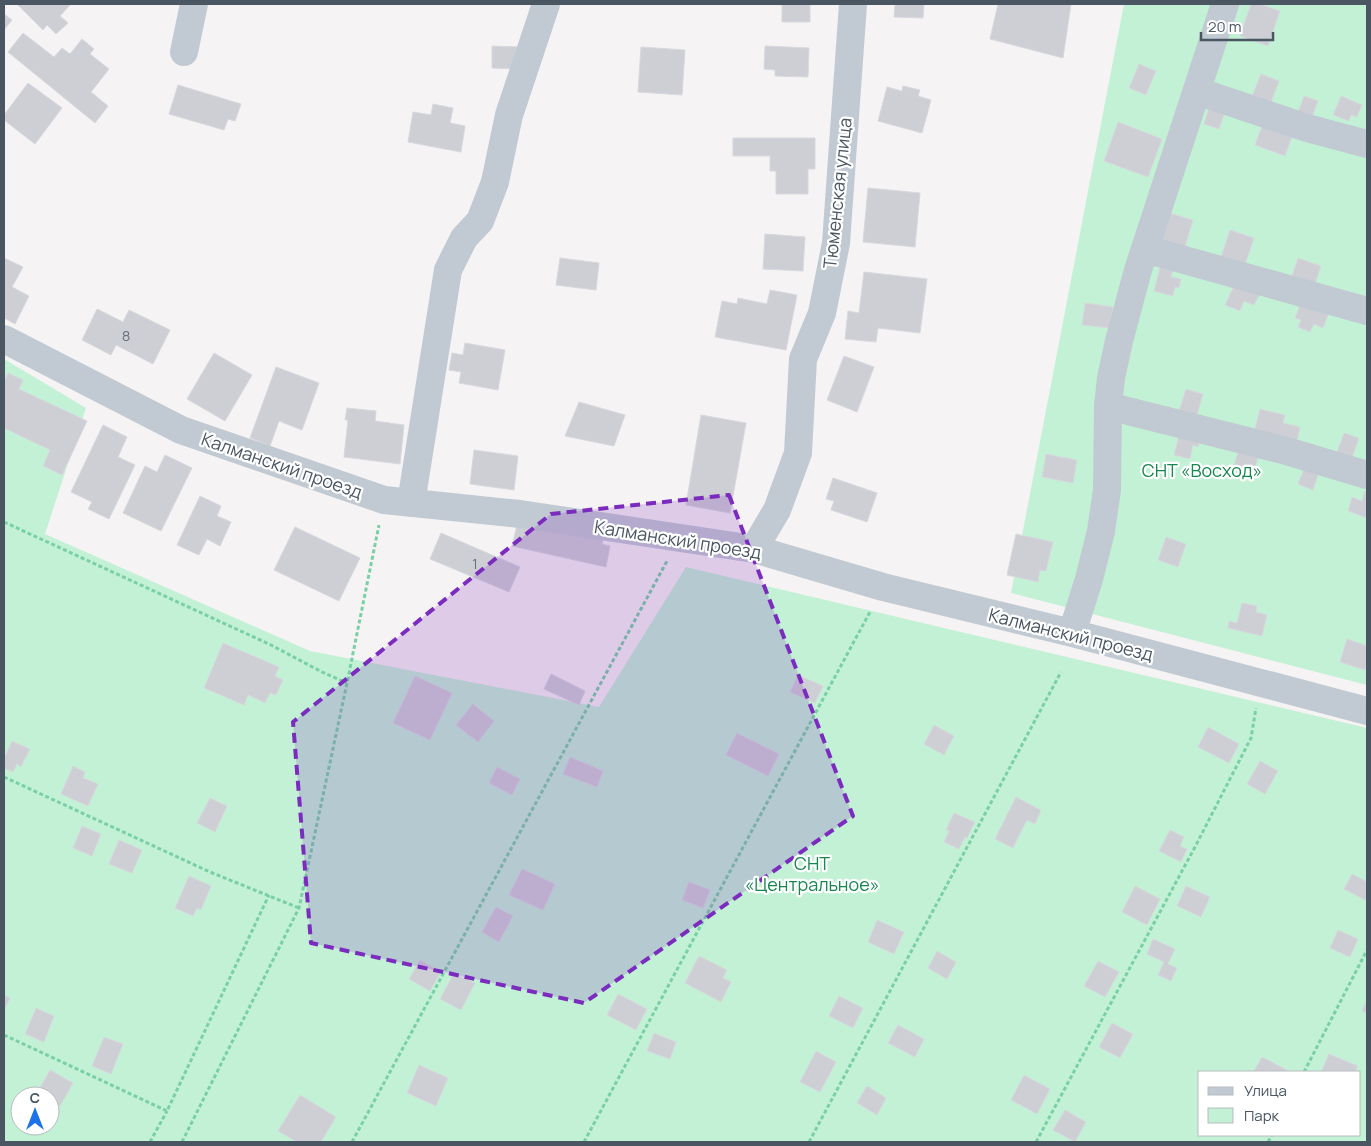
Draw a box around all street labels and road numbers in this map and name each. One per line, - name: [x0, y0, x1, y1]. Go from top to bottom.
- street label: Тюменская улица: [817, 116, 857, 270]
- street label: Калманский проезд: [198, 426, 366, 504]
- street label: Калманский проезд: [593, 514, 763, 564]
- street label: Калманский проезд: [986, 602, 1156, 666]

